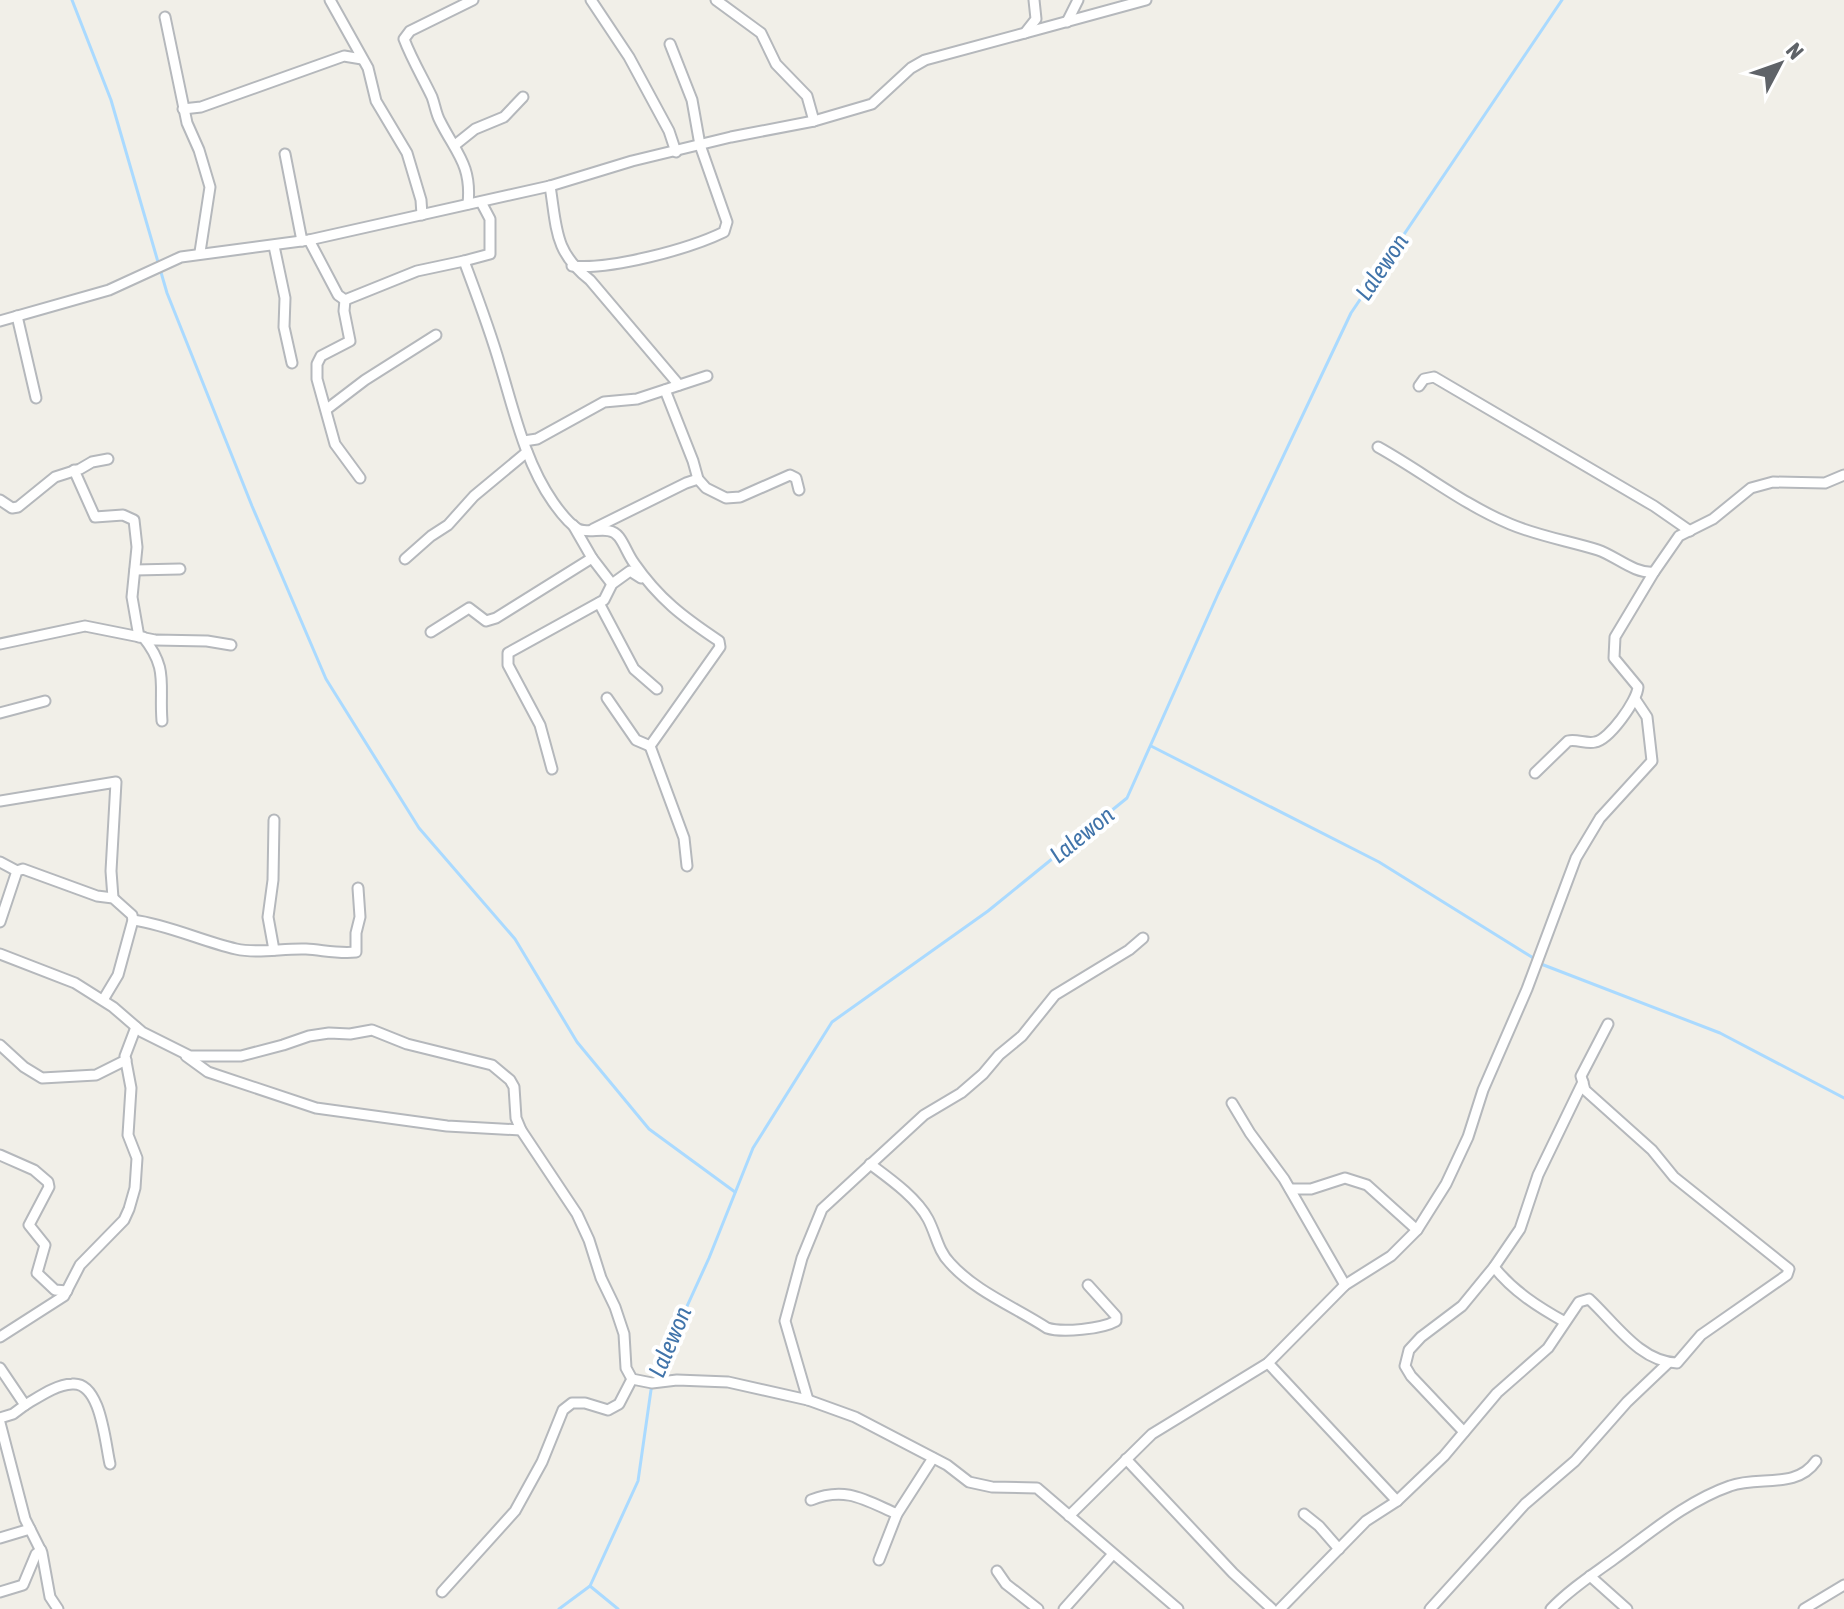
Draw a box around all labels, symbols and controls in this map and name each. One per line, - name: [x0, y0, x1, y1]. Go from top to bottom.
- north arrow: [1740, 24, 1820, 104]
- text: N: [1781, 37, 1809, 64]
- water label: Lalewon: [1350, 228, 1414, 305]
- water label: Lalewon: [1044, 801, 1119, 868]
- water label: Lalewon: [643, 1302, 697, 1381]

